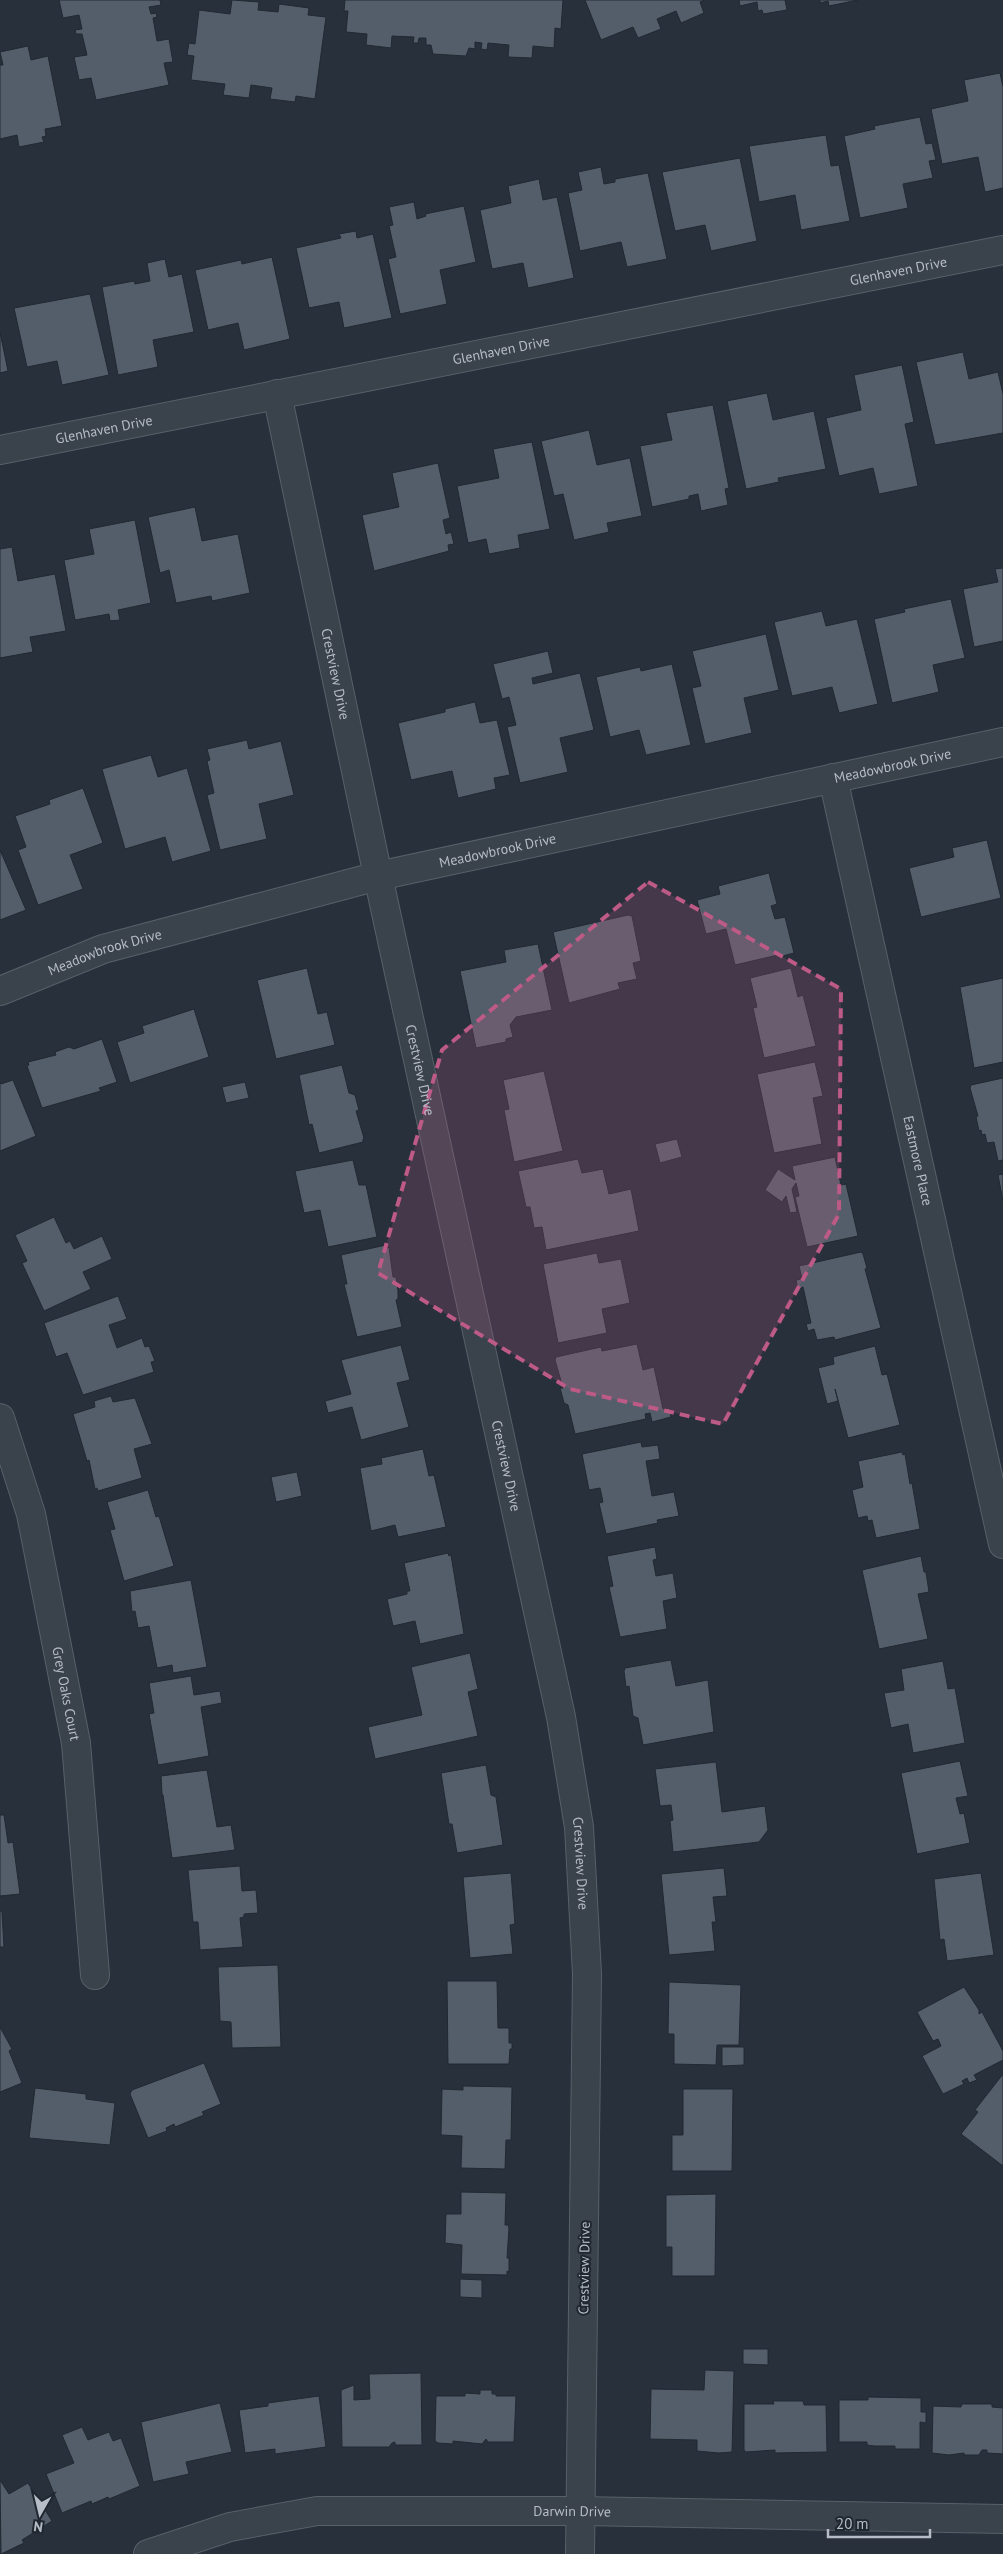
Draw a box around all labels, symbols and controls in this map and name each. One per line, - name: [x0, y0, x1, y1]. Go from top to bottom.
- street label: Glenhaven Drive: [848, 252, 948, 289]
- street label: Glenhaven Drive: [451, 332, 551, 369]
- street label: Glenhaven Drive: [54, 411, 154, 448]
- street label: Crestview Drive: [317, 627, 354, 721]
- street label: Meadowbrook Drive: [832, 744, 953, 787]
- street label: Meadowbrook Drive: [437, 829, 558, 872]
- street label: Meadowbrook Drive: [45, 925, 164, 980]
- street label: Crestview Drive: [402, 1023, 439, 1117]
- street label: Eastmore Place: [899, 1114, 937, 1207]
- street label: Crestview Drive: [488, 1418, 525, 1513]
- street label: Grey Oaks Court: [48, 1645, 84, 1742]
- street label: Crestview Drive: [568, 1816, 592, 1910]
- street label: Crestview Drive: [574, 2221, 594, 2315]
- north arrow: [15, 2489, 65, 2539]
- street label: Darwin Drive: [533, 2502, 611, 2521]
- scale bar: [828, 2506, 930, 2538]
- text: 20 m: [836, 2514, 869, 2533]
- text: N: [32, 2517, 44, 2536]

